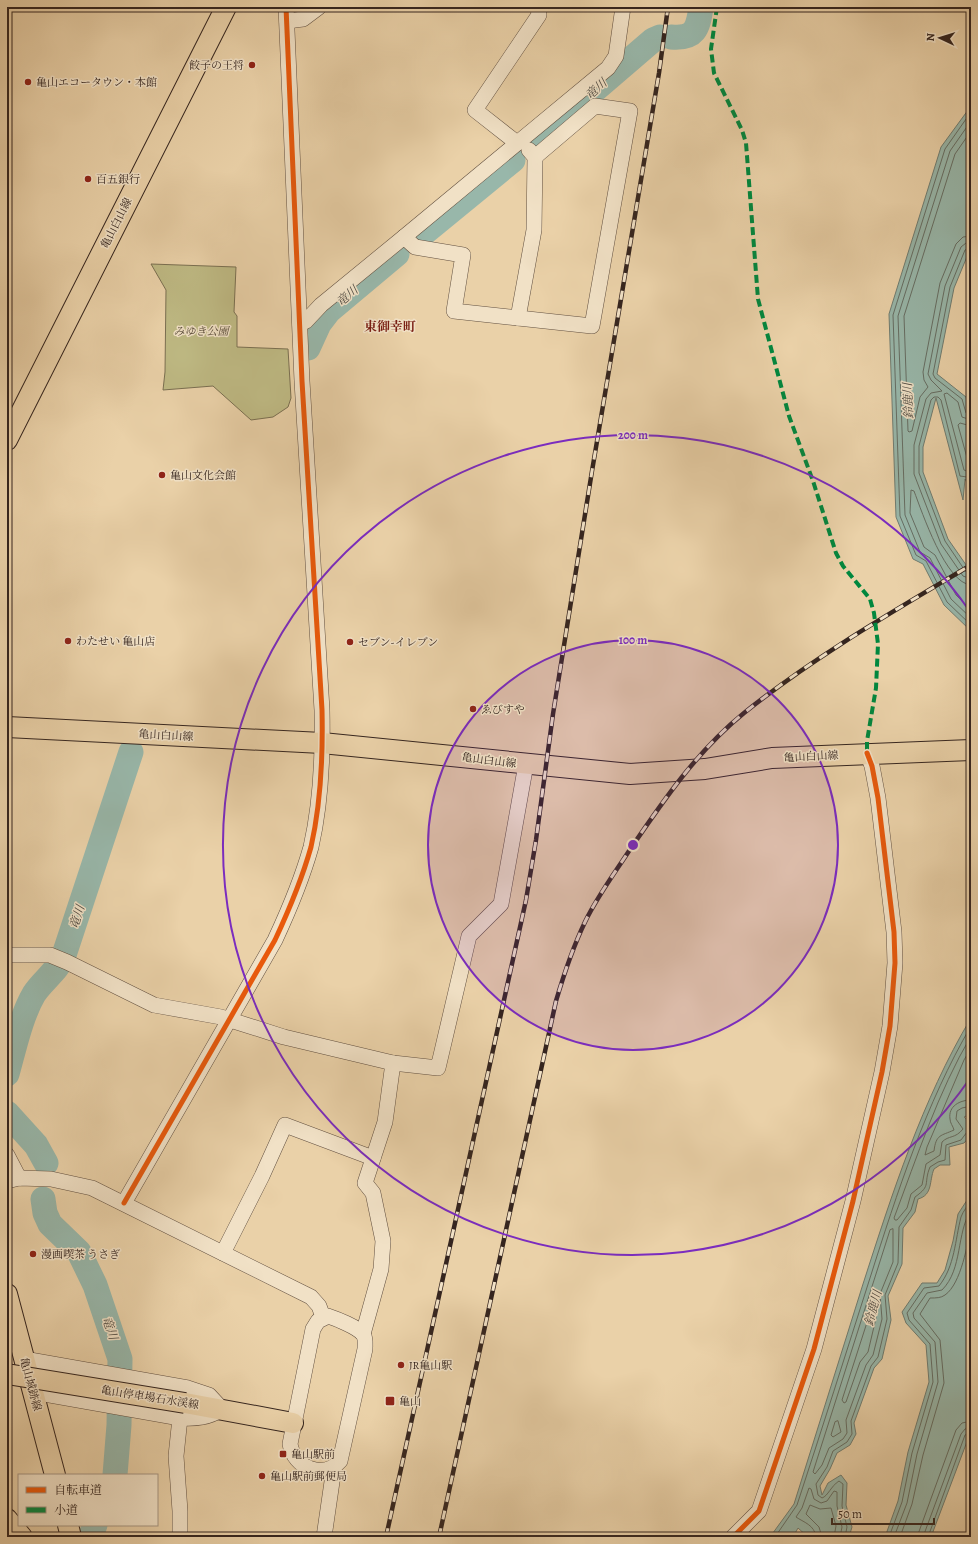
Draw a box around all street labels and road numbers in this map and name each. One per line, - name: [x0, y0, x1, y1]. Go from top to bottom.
- street label: 亀山白山線: [97, 195, 136, 251]
- street label: 亀山白山線: [138, 727, 194, 744]
- street label: 亀山白山線: [783, 748, 839, 765]
- street label: 亀山白山線: [461, 750, 517, 771]
- street label: 亀山城跡線: [16, 1356, 45, 1413]
- street label: 亀山停車場石水渓線: [100, 1382, 200, 1413]

